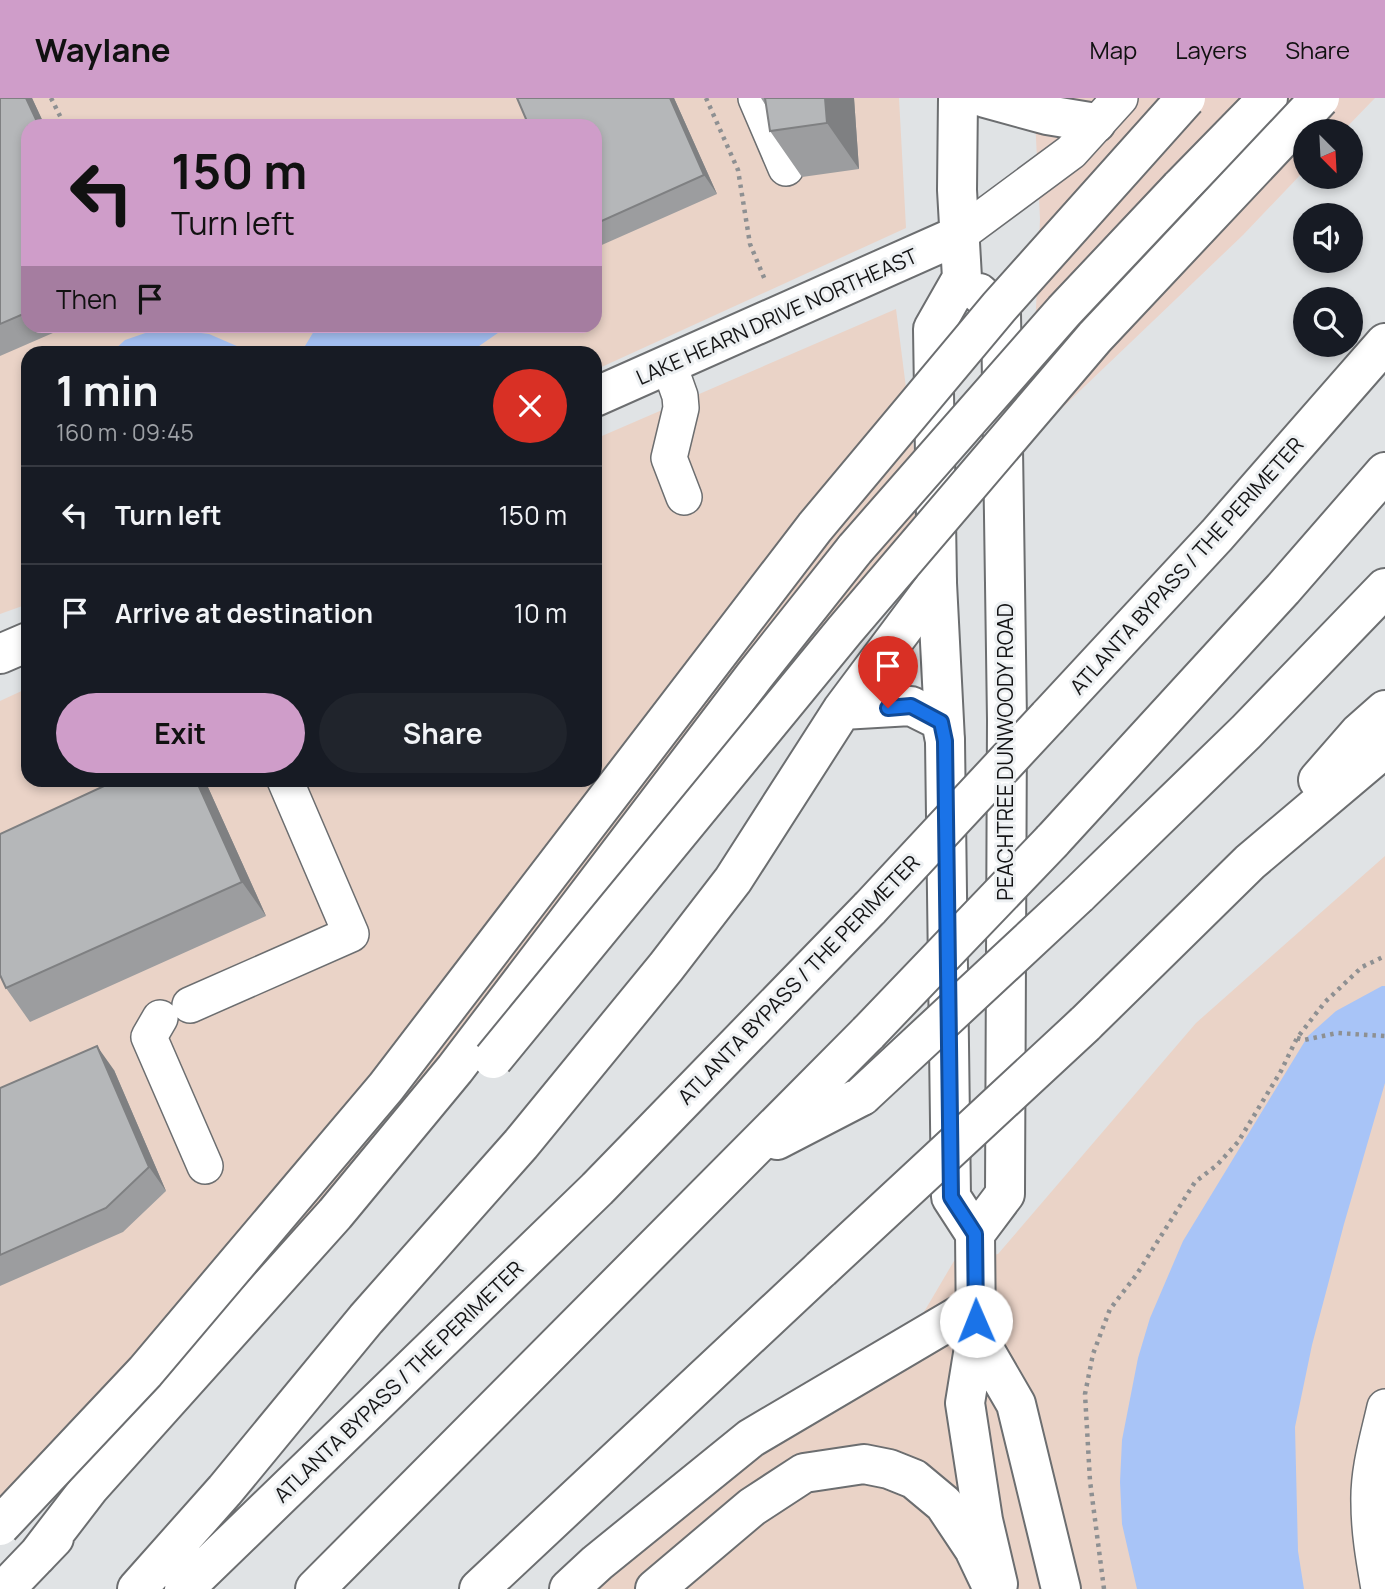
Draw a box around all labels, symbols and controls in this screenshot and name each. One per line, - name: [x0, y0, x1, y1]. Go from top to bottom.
- text: Waylane: [35, 27, 171, 72]
- text: Map: [1090, 33, 1137, 66]
- text: Layers: [1175, 33, 1247, 66]
- text: Share: [1285, 33, 1350, 66]
- north arrow: [1293, 119, 1363, 189]
- map controls: [1293, 119, 1363, 357]
- text: 150 m: [171, 137, 307, 204]
- icon: left: [56, 147, 147, 238]
- text: Turn left: [171, 201, 295, 245]
- button: sound: [1293, 203, 1363, 273]
- street label: LAKE HEARN DRIVE NORTHEAST: [631, 241, 922, 391]
- icon: arrive: [131, 280, 169, 318]
- text: Then: [56, 281, 117, 317]
- button: search: [1293, 287, 1363, 357]
- text: 1 min: [56, 361, 159, 419]
- button: close: [493, 369, 567, 443]
- text: 160 m · 09:45: [56, 416, 194, 448]
- street label: ATLANTA BYPASS / THE PERIMETER: [1063, 431, 1309, 700]
- icon: left: [56, 496, 94, 534]
- text: Turn left: [115, 497, 222, 533]
- text: 150 m: [499, 497, 567, 533]
- icon: arrive: [56, 594, 94, 632]
- text: Arrive at destination: [115, 595, 373, 631]
- text: 10 m: [514, 595, 567, 631]
- street label: PEACHTREE DUNWOODY ROAD: [991, 603, 1019, 901]
- pin: [858, 636, 918, 708]
- icon: arrive: [869, 647, 907, 685]
- button: Exit: [56, 693, 305, 773]
- button: Share: [319, 693, 567, 773]
- street label: ATLANTA BYPASS / THE PERIMETER: [671, 848, 925, 1110]
- street label: ATLANTA BYPASS / THE PERIMETER: [267, 1254, 529, 1508]
- position arrow: [939, 1284, 1013, 1358]

